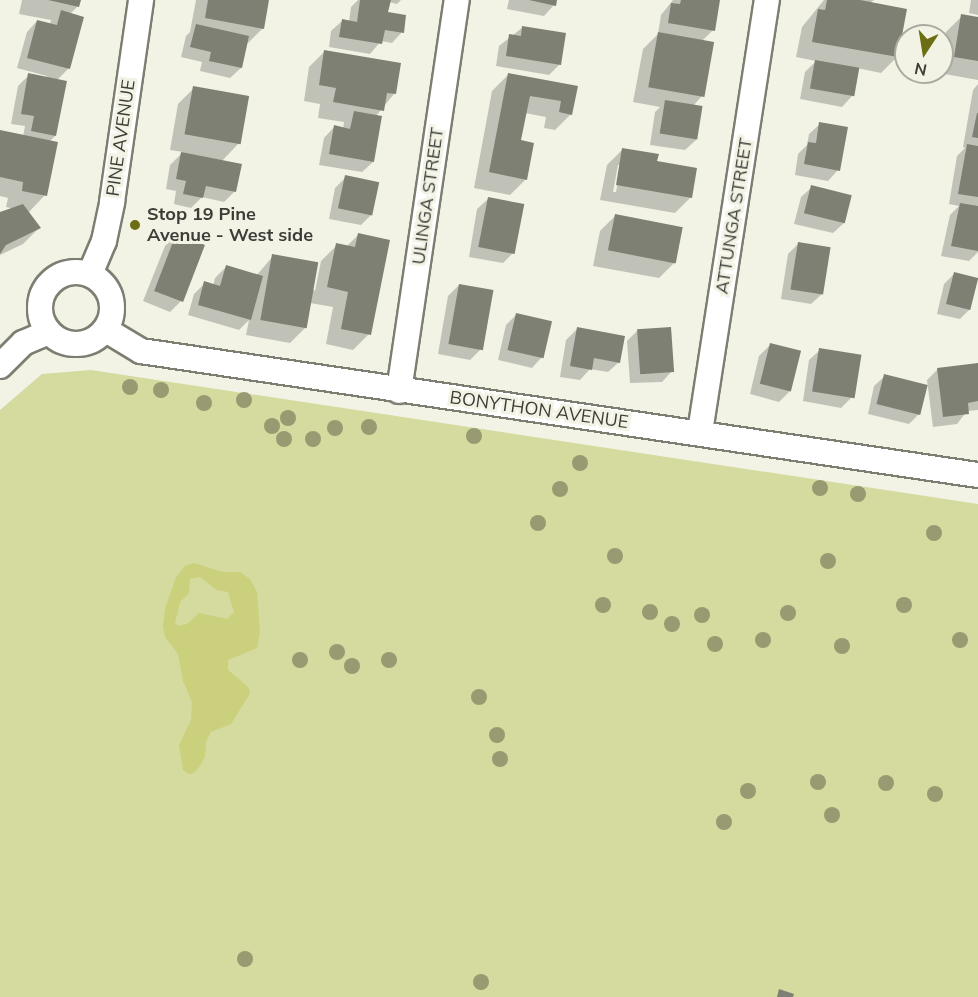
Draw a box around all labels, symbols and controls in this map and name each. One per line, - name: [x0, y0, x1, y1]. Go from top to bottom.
- north arrow: [894, 24, 954, 84]
- text: N: [913, 59, 929, 81]
- street label: PINE AVENUE: [102, 78, 140, 198]
- street label: ULINGA STREET: [408, 126, 448, 266]
- street label: ATTUNGA STREET: [711, 137, 757, 295]
- place label: Stop 19 Pine Avenue - West side: [147, 204, 313, 246]
- marker: Stop 19 Pine Avenue - West side: [128, 218, 142, 232]
- street label: BONYTHON AVENUE: [448, 387, 630, 433]

